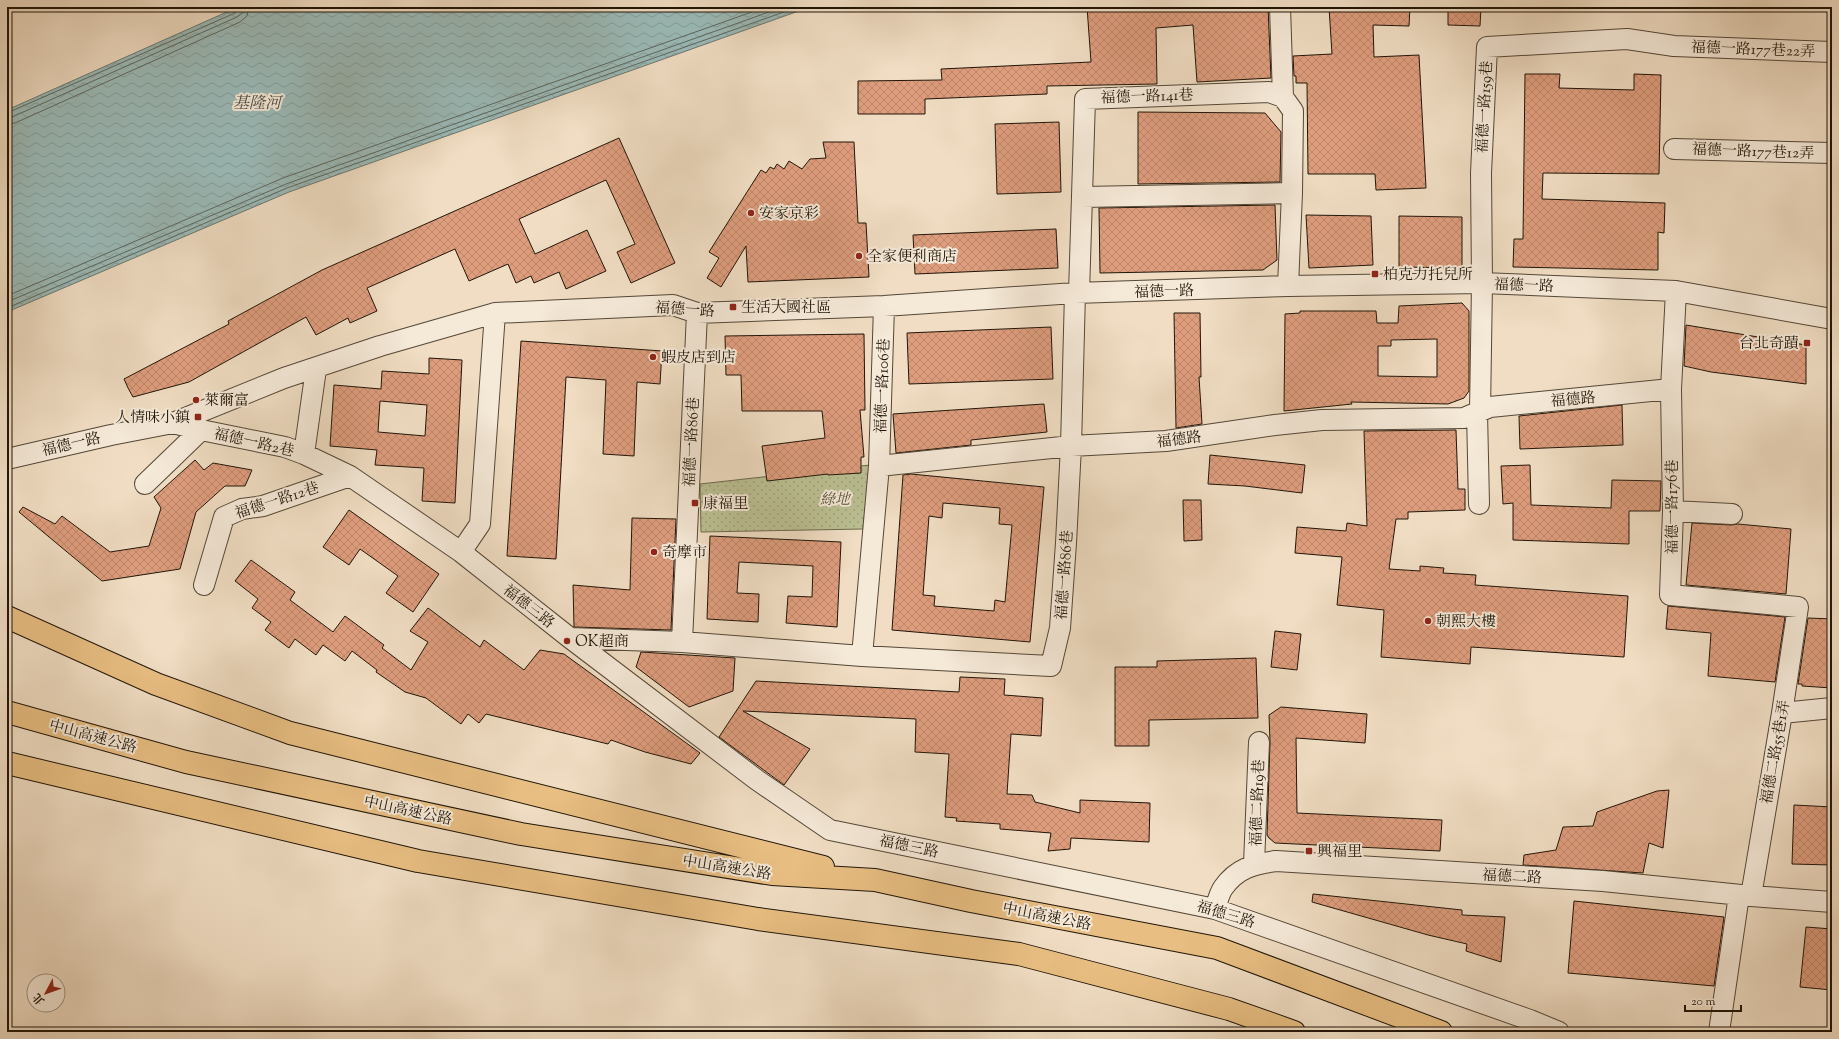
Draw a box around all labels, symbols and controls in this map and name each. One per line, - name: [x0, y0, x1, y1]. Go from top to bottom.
- street label: 福德一路177巷22弄: [1691, 38, 1815, 63]
- street label: 福德一路159巷: [1473, 60, 1498, 154]
- street label: 福德一路141巷: [1100, 85, 1194, 110]
- water label: 基隆河: [233, 93, 284, 116]
- street label: 福德一路177巷12弄: [1691, 140, 1814, 165]
- place label: 安家京彩: [759, 204, 819, 225]
- marker: 安家京彩: [746, 208, 756, 218]
- place label: 全家便利商店: [867, 247, 957, 268]
- marker: 全家便利商店: [854, 251, 864, 261]
- place label: 柏克力托兒所: [1383, 265, 1473, 286]
- marker: 柏克力托兒所: [1370, 269, 1380, 279]
- street label: 福德一路: [1494, 275, 1554, 298]
- street label: 福德一路: [1134, 281, 1194, 304]
- street label: 福德一路: [654, 298, 716, 323]
- place label: 生活大國社區: [741, 298, 831, 319]
- marker: 生活大國社區: [728, 302, 738, 312]
- place label: 台北奇蹟: [1739, 334, 1799, 355]
- street label: 福德一路106巷: [871, 338, 896, 434]
- marker: 台北奇蹟: [1802, 338, 1812, 348]
- place label: 蝦皮店到店: [661, 348, 736, 369]
- marker: 蝦皮店到店: [648, 352, 658, 362]
- street label: 福德路: [1550, 388, 1596, 413]
- place label: 萊爾富: [204, 391, 249, 412]
- marker: 萊爾富: [191, 395, 201, 405]
- street label: 福德一路86巷: [680, 397, 705, 488]
- place label: 人情味小鎮: [115, 408, 190, 429]
- marker: 人情味小鎮: [193, 412, 203, 422]
- street label: 福德一路2巷: [211, 424, 296, 463]
- street label: 福德路: [1156, 427, 1203, 454]
- street label: 福德一路: [40, 428, 103, 462]
- street label: 福德一路176巷: [1663, 459, 1684, 555]
- street label: 福德一路12巷: [233, 478, 322, 525]
- park label: 綠地: [820, 490, 852, 511]
- place label: 康福里: [703, 494, 748, 515]
- marker: 康福里: [690, 498, 700, 508]
- street label: 福德一路86巷: [1052, 529, 1079, 621]
- place label: 奇摩市: [662, 543, 707, 564]
- marker: 奇摩市: [649, 547, 659, 557]
- street label: 福德三路: [498, 580, 558, 634]
- place label: 朝熙大樓: [1436, 612, 1496, 633]
- marker: 朝熙大樓: [1423, 616, 1433, 626]
- place label: OK超商: [575, 632, 629, 653]
- marker: OK超商: [562, 636, 572, 646]
- street label: 福德二路55巷1弄: [1757, 698, 1796, 806]
- street label: 中山高速公路: [46, 716, 139, 759]
- street label: 福德二路19巷: [1246, 759, 1271, 847]
- street label: 中山高速公路: [361, 792, 454, 831]
- street label: 福德三路: [877, 831, 940, 864]
- place label: 興福里: [1317, 842, 1362, 863]
- marker: 興福里: [1304, 846, 1314, 856]
- street label: 中山高速公路: [681, 851, 773, 886]
- street label: 福德二路: [1481, 865, 1542, 890]
- street label: 福德三路: [1194, 897, 1257, 934]
- street label: 中山高速公路: [1001, 899, 1093, 936]
- north arrow: [26, 973, 66, 1013]
- scale bar: [1685, 987, 1741, 1013]
- text: 北: [30, 990, 49, 1008]
- text: 20 m: [1691, 993, 1716, 1011]

